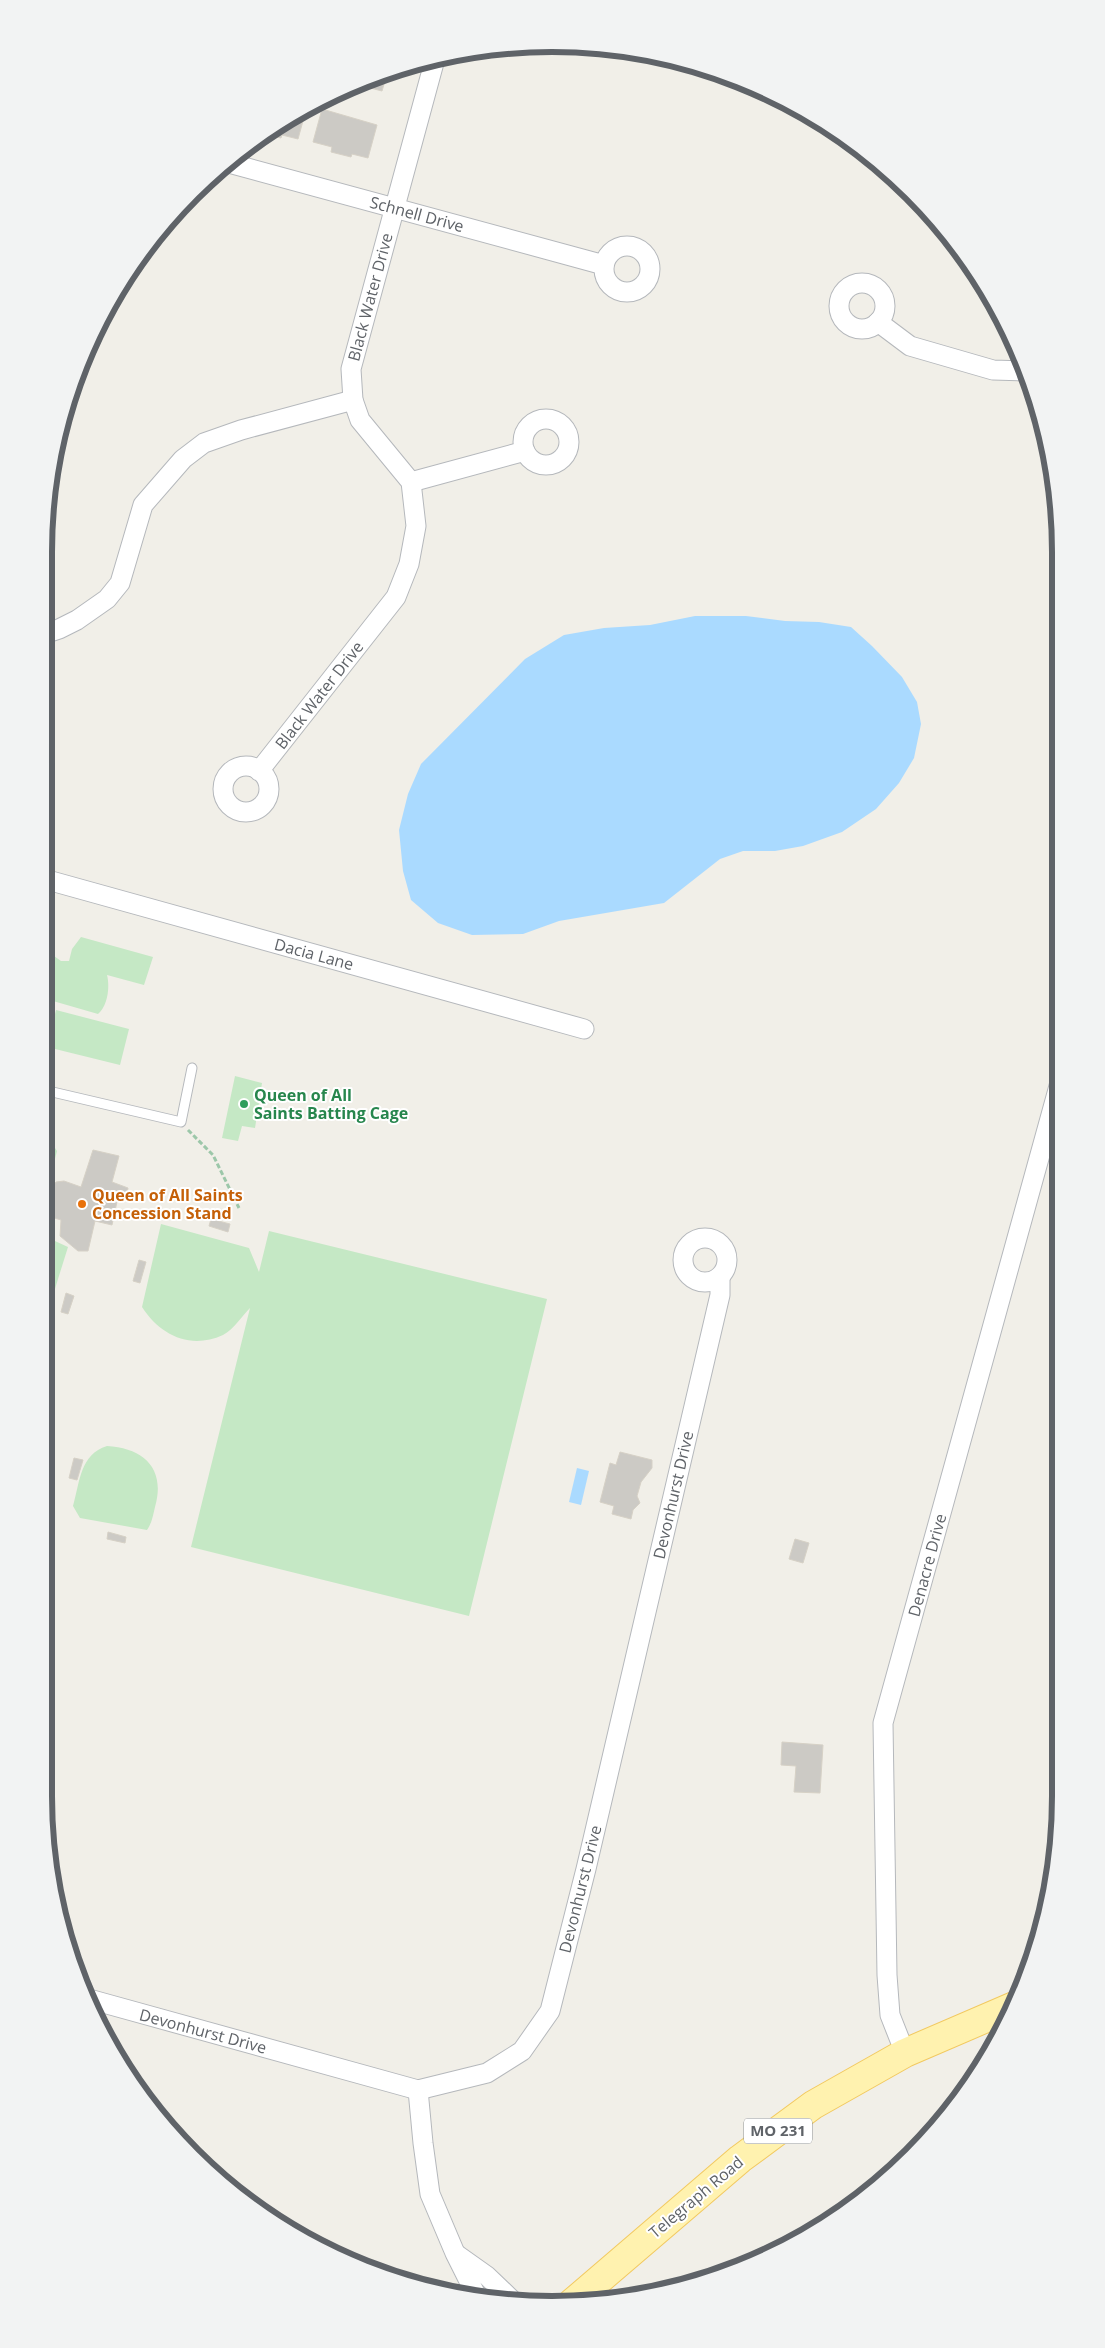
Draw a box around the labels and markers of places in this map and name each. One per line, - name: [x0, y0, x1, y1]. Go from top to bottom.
- place label: Queen of All Saints Batting Cage: [254, 1084, 408, 1124]
- marker: Queen of All Saints Batting Cage: [238, 1098, 250, 1110]
- place label: Queen of All Saints Concession Stand: [92, 1184, 243, 1224]
- marker: Queen of All Saints Concession Stand: [76, 1198, 88, 1210]

